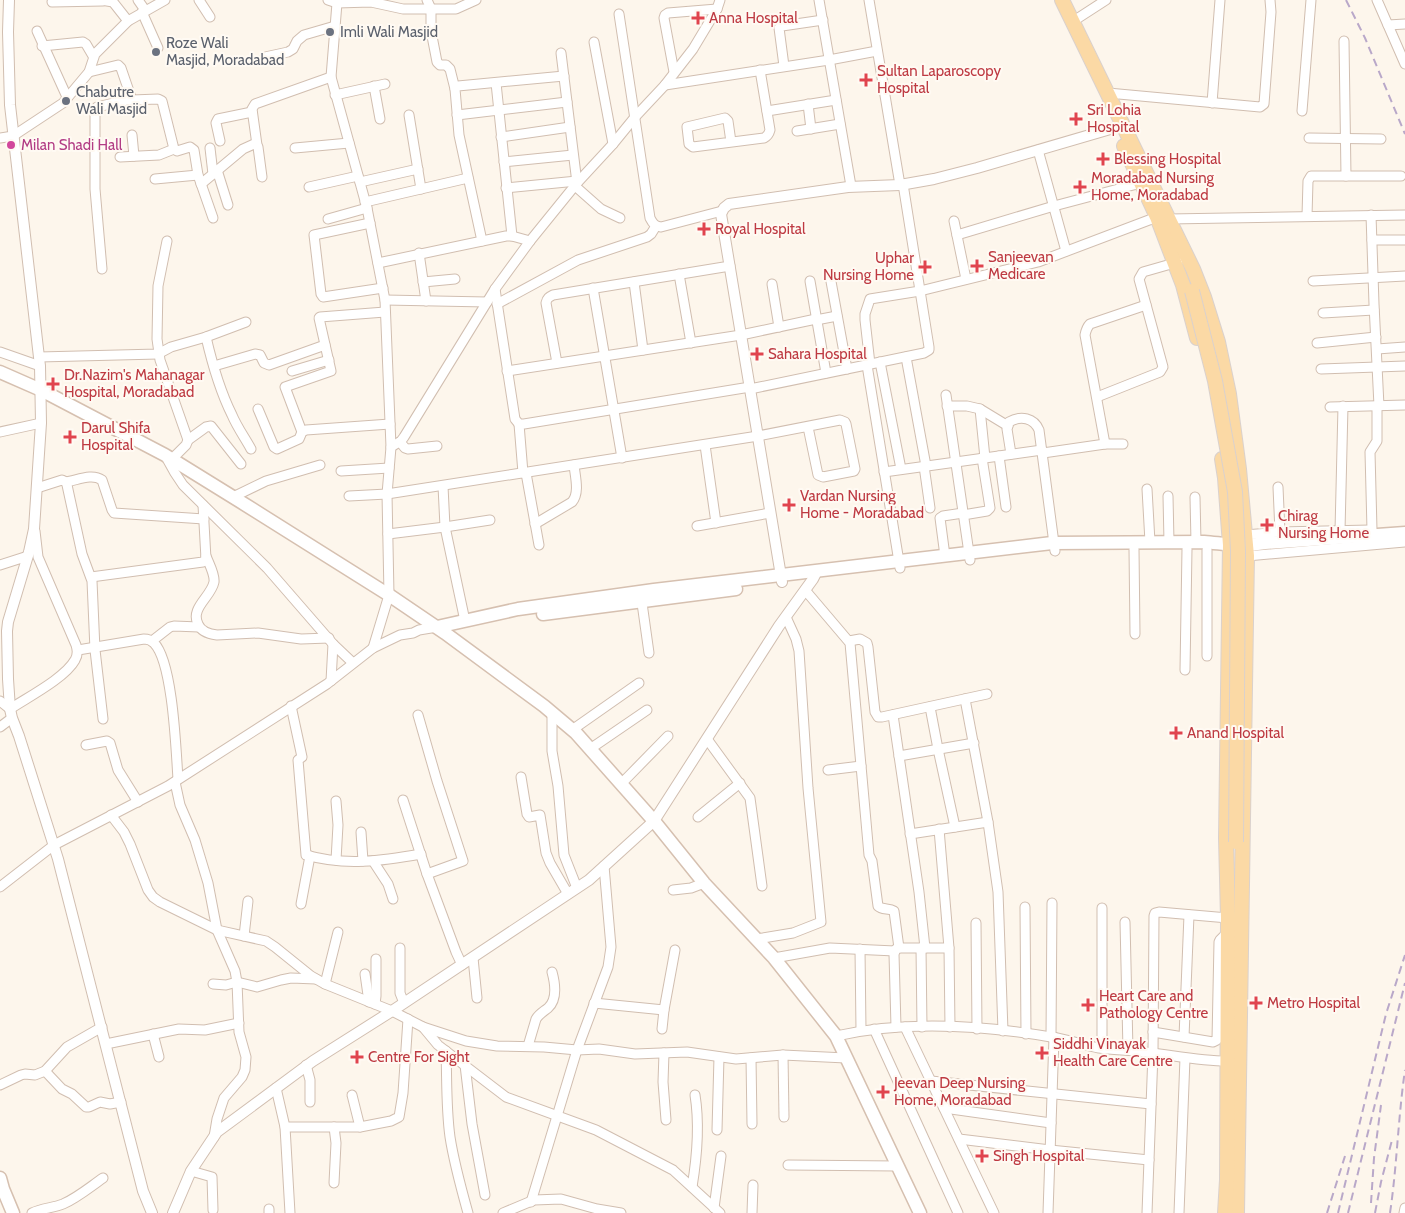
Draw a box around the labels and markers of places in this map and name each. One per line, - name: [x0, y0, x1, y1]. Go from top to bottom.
- place label: Anna Hospital: [709, 9, 798, 27]
- marker: Anna Hospital: [691, 11, 705, 25]
- place label: Imli Wali Masjid: [340, 23, 438, 41]
- marker: Imli Wali Masjid: [324, 26, 336, 38]
- place label: Roze Wali Masjid, Moradabad: [166, 34, 284, 69]
- marker: Roze Wali Masjid, Moradabad: [150, 46, 162, 58]
- place label: Sultan Laparoscopy Hospital: [877, 62, 1001, 97]
- marker: Sultan Laparoscopy Hospital: [859, 73, 873, 87]
- place label: Chabutre Wali Masjid: [76, 83, 147, 118]
- marker: Chabutre Wali Masjid: [60, 95, 72, 107]
- place label: Sri Lohia Hospital: [1087, 101, 1142, 136]
- marker: Sri Lohia Hospital: [1069, 112, 1083, 126]
- place label: Milan Shadi Hall: [21, 136, 123, 154]
- marker: Milan Shadi Hall: [5, 139, 17, 151]
- place label: Blessing Hospital: [1114, 150, 1221, 168]
- marker: Blessing Hospital: [1096, 152, 1110, 166]
- place label: Moradabad Nursing Home, Moradabad: [1091, 169, 1215, 204]
- marker: Moradabad Nursing Home, Moradabad: [1073, 180, 1087, 194]
- place label: Royal Hospital: [715, 220, 806, 238]
- marker: Royal Hospital: [697, 222, 711, 236]
- place label: Sanjeevan Medicare: [988, 248, 1054, 283]
- place label: Uphar Nursing Home: [823, 249, 914, 284]
- marker: Sanjeevan Medicare: [970, 259, 984, 273]
- marker: Uphar Nursing Home: [918, 260, 932, 274]
- place label: Sahara Hospital: [768, 345, 867, 363]
- marker: Sahara Hospital: [750, 347, 764, 361]
- place label: Dr.Nazim's Mahanagar Hospital, Moradabad: [64, 366, 205, 401]
- marker: Dr.Nazim's Mahanagar Hospital, Moradabad: [46, 377, 60, 391]
- place label: Darul Shifa Hospital: [81, 419, 151, 454]
- marker: Darul Shifa Hospital: [63, 430, 77, 444]
- place label: Vardan Nursing Home - Moradabad: [800, 487, 924, 522]
- marker: Vardan Nursing Home - Moradabad: [782, 498, 796, 512]
- place label: Chirag Nursing Home: [1278, 507, 1369, 542]
- marker: Chirag Nursing Home: [1260, 518, 1274, 532]
- place label: Anand Hospital: [1187, 724, 1285, 742]
- marker: Anand Hospital: [1169, 726, 1183, 740]
- place label: Heart Care and Pathology Centre: [1099, 987, 1209, 1022]
- place label: Metro Hospital: [1267, 994, 1361, 1012]
- marker: Metro Hospital: [1249, 996, 1263, 1010]
- marker: Heart Care and Pathology Centre: [1081, 998, 1095, 1012]
- place label: Siddhi Vinayak Health Care Centre: [1053, 1035, 1173, 1070]
- marker: Siddhi Vinayak Health Care Centre: [1035, 1046, 1049, 1060]
- place label: Centre For Sight: [368, 1048, 470, 1066]
- marker: Centre For Sight: [350, 1050, 364, 1064]
- place label: Jeevan Deep Nursing Home, Moradabad: [893, 1074, 1026, 1109]
- marker: Jeevan Deep Nursing Home, Moradabad: [876, 1085, 890, 1099]
- place label: Singh Hospital: [993, 1147, 1085, 1165]
- marker: Singh Hospital: [975, 1149, 989, 1163]

